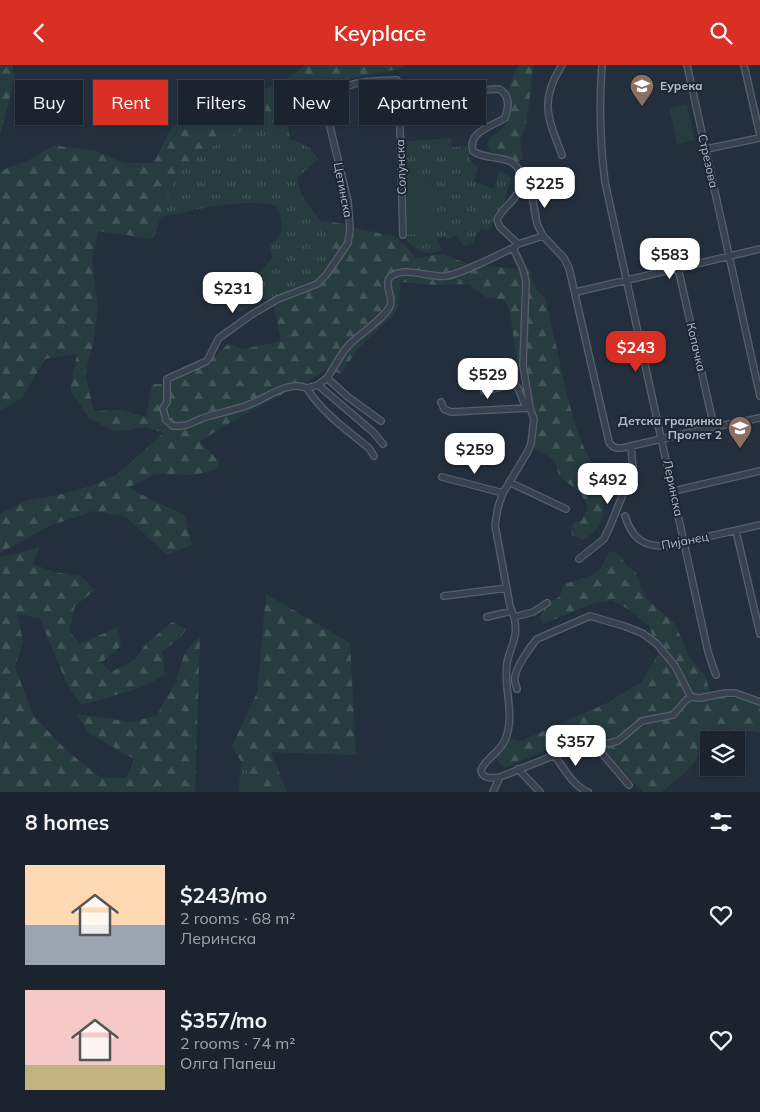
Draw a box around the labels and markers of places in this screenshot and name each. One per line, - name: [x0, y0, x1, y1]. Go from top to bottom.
- school or university icon: Еурека: [629, 73, 655, 107]
- place label: Еурека: [660, 78, 703, 93]
- pin: $225: [515, 167, 575, 209]
- pin: $583: [640, 237, 700, 280]
- pin: $231: [203, 271, 263, 314]
- pin: $243: [606, 331, 666, 373]
- pin: $529: [458, 357, 518, 400]
- place label: Детска градинка Пролет 2: [618, 413, 722, 442]
- school or university icon: Детска градинка Пролет 2: [727, 415, 753, 449]
- pin: $259: [445, 433, 505, 475]
- pin: $492: [578, 463, 638, 505]
- pin: $357: [546, 725, 606, 767]

